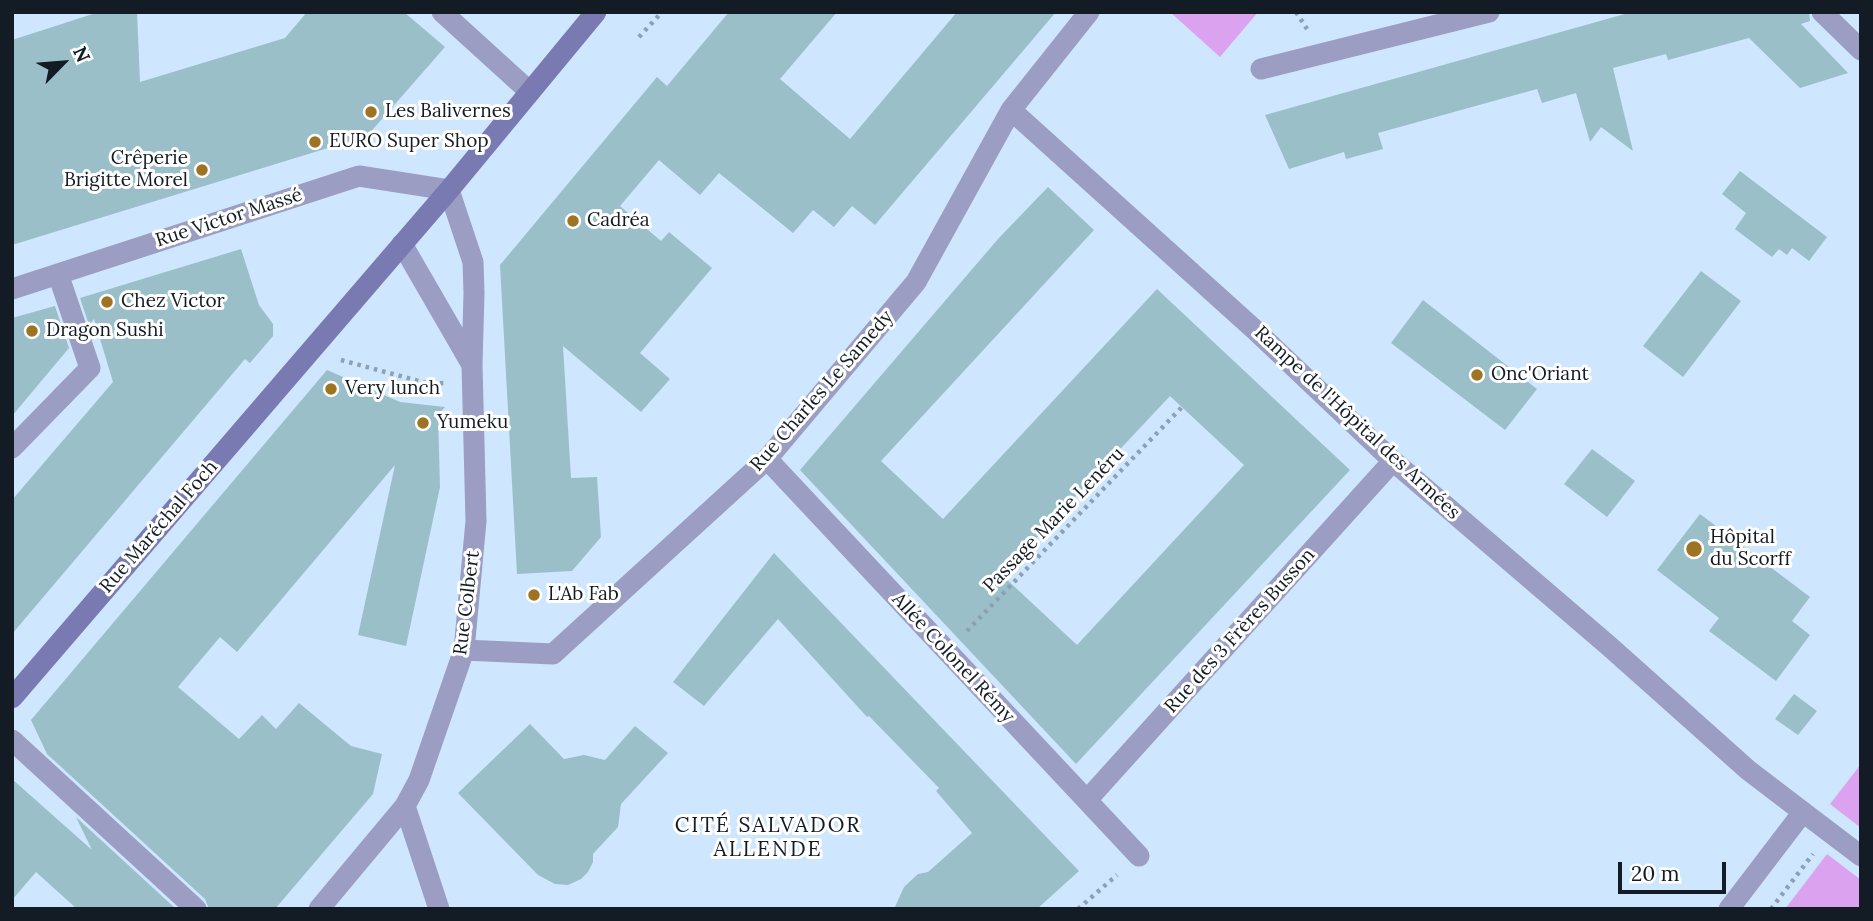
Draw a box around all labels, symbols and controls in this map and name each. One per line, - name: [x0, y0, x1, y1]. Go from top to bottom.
- north arrow: [28, 28, 98, 98]
- text: N: [68, 42, 96, 66]
- place label: Les Balivernes: [385, 101, 511, 123]
- marker: Les Balivernes: [363, 104, 379, 120]
- place label: EURO Super Shop: [329, 131, 489, 153]
- marker: EURO Super Shop: [307, 134, 323, 150]
- place label: Crêperie Brigitte Morel: [64, 148, 188, 192]
- marker: Crêperie Brigitte Morel: [194, 162, 210, 178]
- street label: Rue Victor Massé: [153, 184, 305, 252]
- place label: Cadréa: [587, 210, 650, 232]
- marker: Cadréa: [565, 213, 581, 229]
- place label: Chez Victor: [121, 291, 225, 313]
- marker: Chez Victor: [99, 294, 115, 310]
- street label: Rue Charles Le Samedy: [746, 306, 898, 476]
- place label: Dragon Sushi: [46, 320, 164, 342]
- street label: Rampe de l'Hôpital des Armées: [1249, 322, 1465, 524]
- marker: Dragon Sushi: [24, 323, 40, 339]
- place label: Onc'Oriant: [1491, 364, 1589, 386]
- marker: Onc'Oriant: [1469, 367, 1485, 383]
- place label: Very lunch: [345, 378, 440, 400]
- marker: Very lunch: [323, 381, 339, 397]
- place label: Yumeku: [437, 412, 508, 434]
- marker: Yumeku: [415, 415, 431, 431]
- street label: Passage Marie Lenéru: [979, 443, 1129, 597]
- street label: Rue Maréchal Foch: [95, 456, 223, 598]
- place label: Hôpital du Scorff: [1710, 527, 1791, 571]
- marker: Hôpital du Scorff: [1684, 539, 1704, 559]
- street label: Rue des 3 Frères Busson: [1160, 544, 1320, 718]
- street label: Rue Colbert: [449, 549, 485, 657]
- place label: L'Ab Fab: [548, 584, 619, 606]
- marker: L'Ab Fab: [526, 587, 542, 603]
- street label: Allée Colonel Rémy: [887, 588, 1019, 728]
- district label: CITÉ SALVADOR ALLENDE: [676, 813, 860, 863]
- scale bar: [1621, 848, 1730, 892]
- text: 20 m: [1631, 860, 1680, 887]

